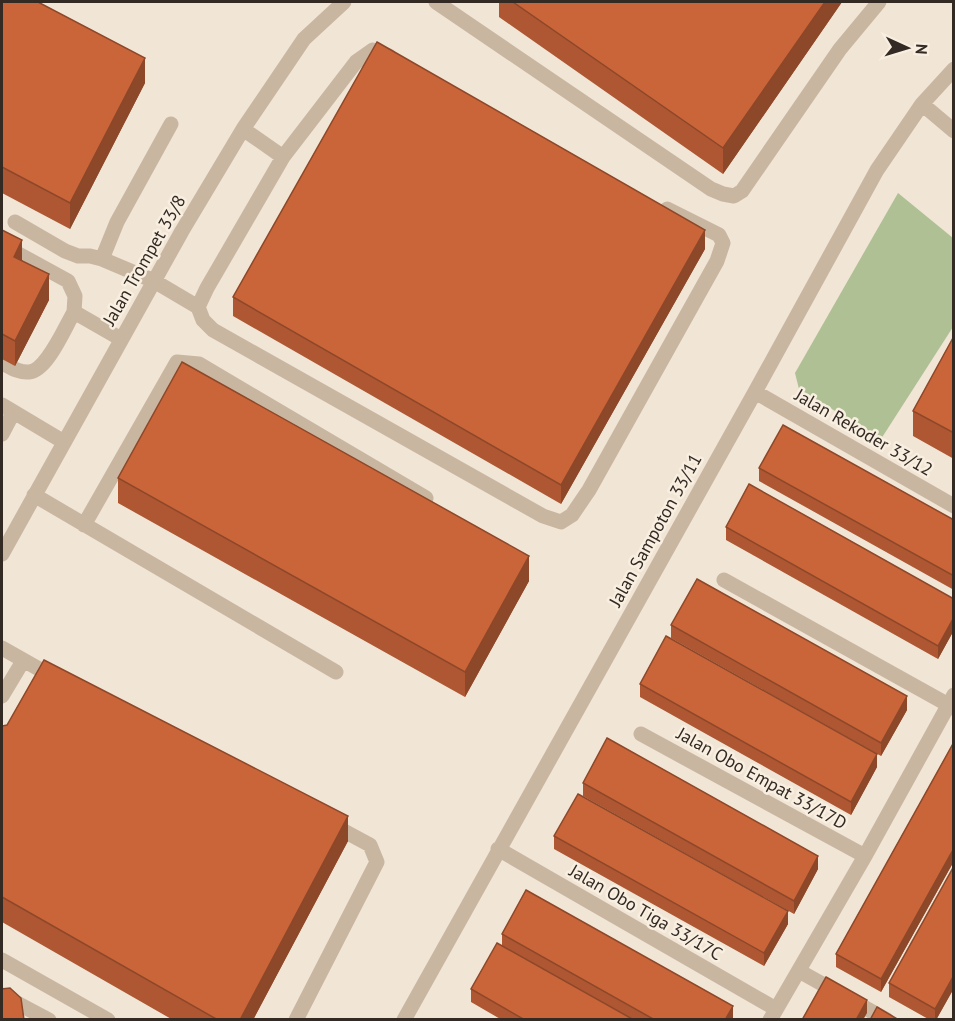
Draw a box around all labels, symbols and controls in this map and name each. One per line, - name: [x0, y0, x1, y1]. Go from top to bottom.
- north arrow: [877, 18, 937, 78]
- text: N: [912, 43, 932, 55]
- street label: Jalan Trompet 33/8: [97, 191, 191, 330]
- street label: Jalan Rekoder 33/12: [790, 383, 937, 481]
- street label: Jalan Sampoton 33/11: [603, 450, 707, 611]
- street label: Jalan Obo Empat 33/17D: [672, 721, 851, 834]
- street label: Jalan Obo Tiga 33/17C: [565, 858, 727, 965]

